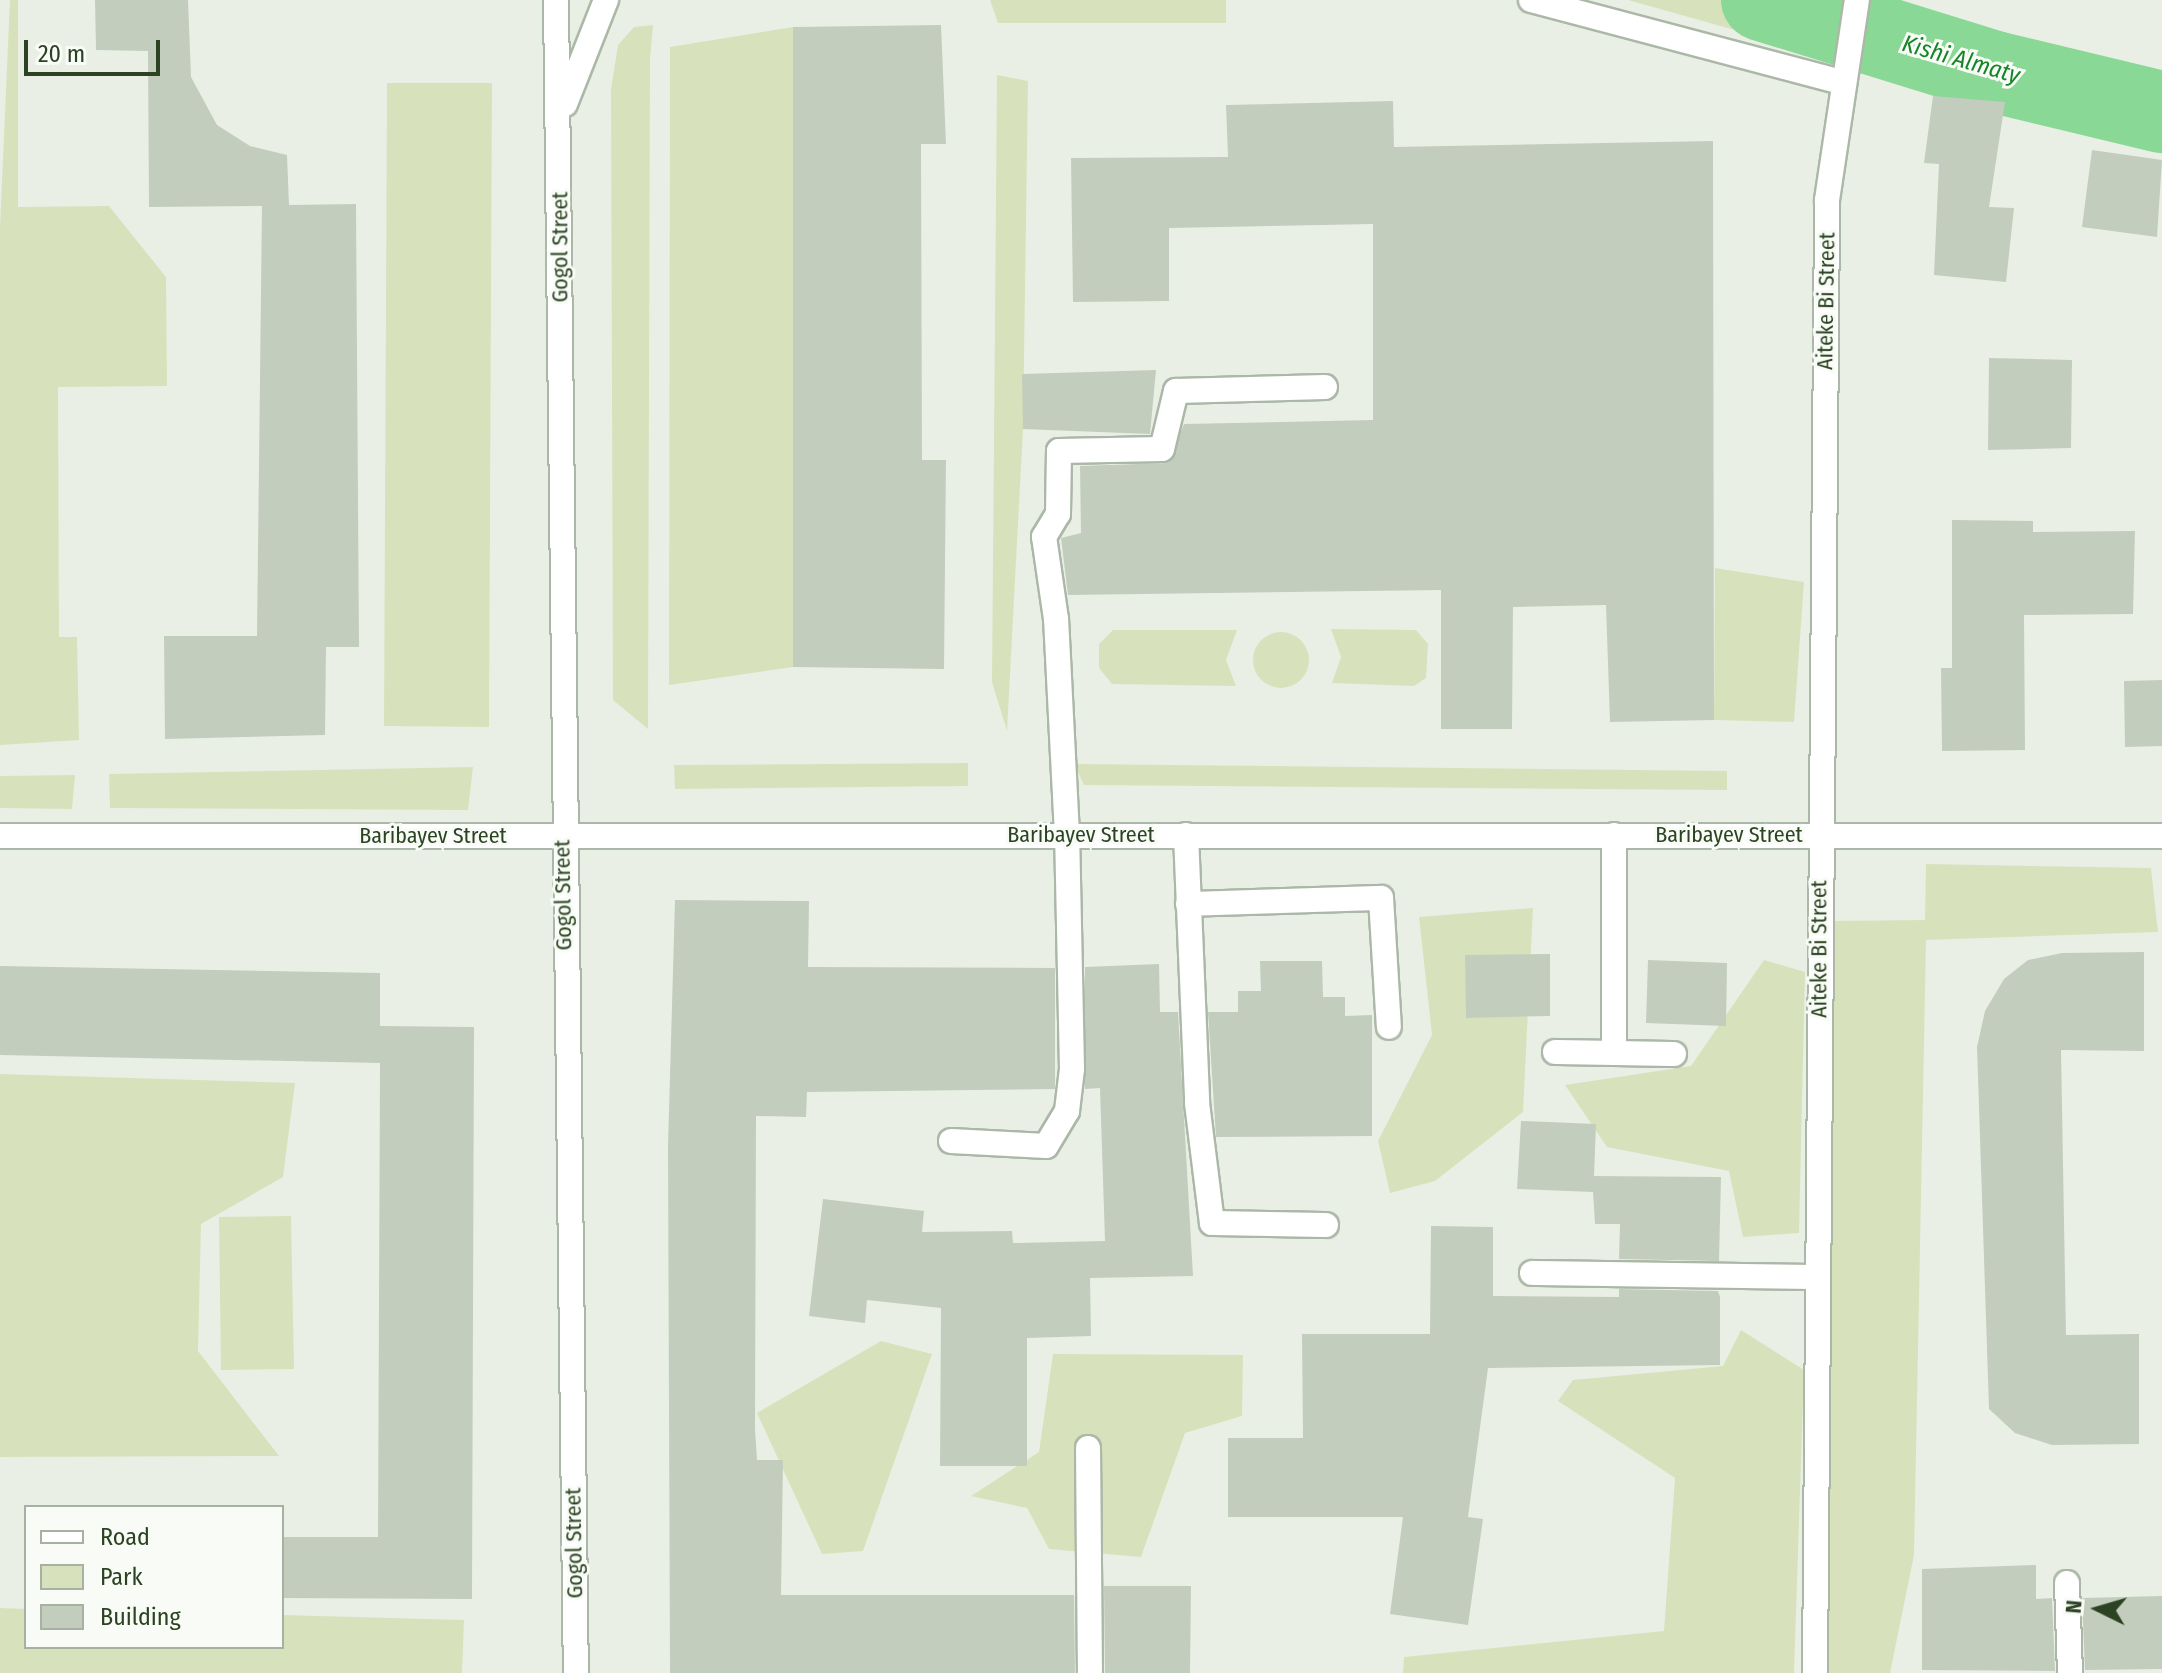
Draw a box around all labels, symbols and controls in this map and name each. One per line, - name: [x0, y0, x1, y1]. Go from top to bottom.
- scale bar: [28, 24, 164, 74]
- water label: Kіshі Almaty: [1899, 29, 2023, 91]
- text: 20 m: [38, 40, 85, 68]
- street label: Gogol Street: [547, 192, 573, 302]
- street label: Aiteke Bi Street: [1812, 232, 1840, 370]
- street label: Baribayev Street: [1007, 822, 1155, 848]
- street label: Baribayev Street: [1655, 822, 1803, 848]
- street label: Baribayev Street: [359, 823, 507, 849]
- street label: Gogol Street: [549, 839, 577, 951]
- street label: Aiteke Bi Street: [1806, 880, 1832, 1018]
- street label: Gogol Street: [560, 1487, 588, 1599]
- legend: [24, 1505, 284, 1649]
- text: Road: [100, 1523, 150, 1551]
- text: Park: [100, 1563, 143, 1591]
- north arrow: [2058, 1569, 2138, 1649]
- text: N: [2060, 1599, 2088, 1615]
- text: Building: [100, 1603, 181, 1631]

